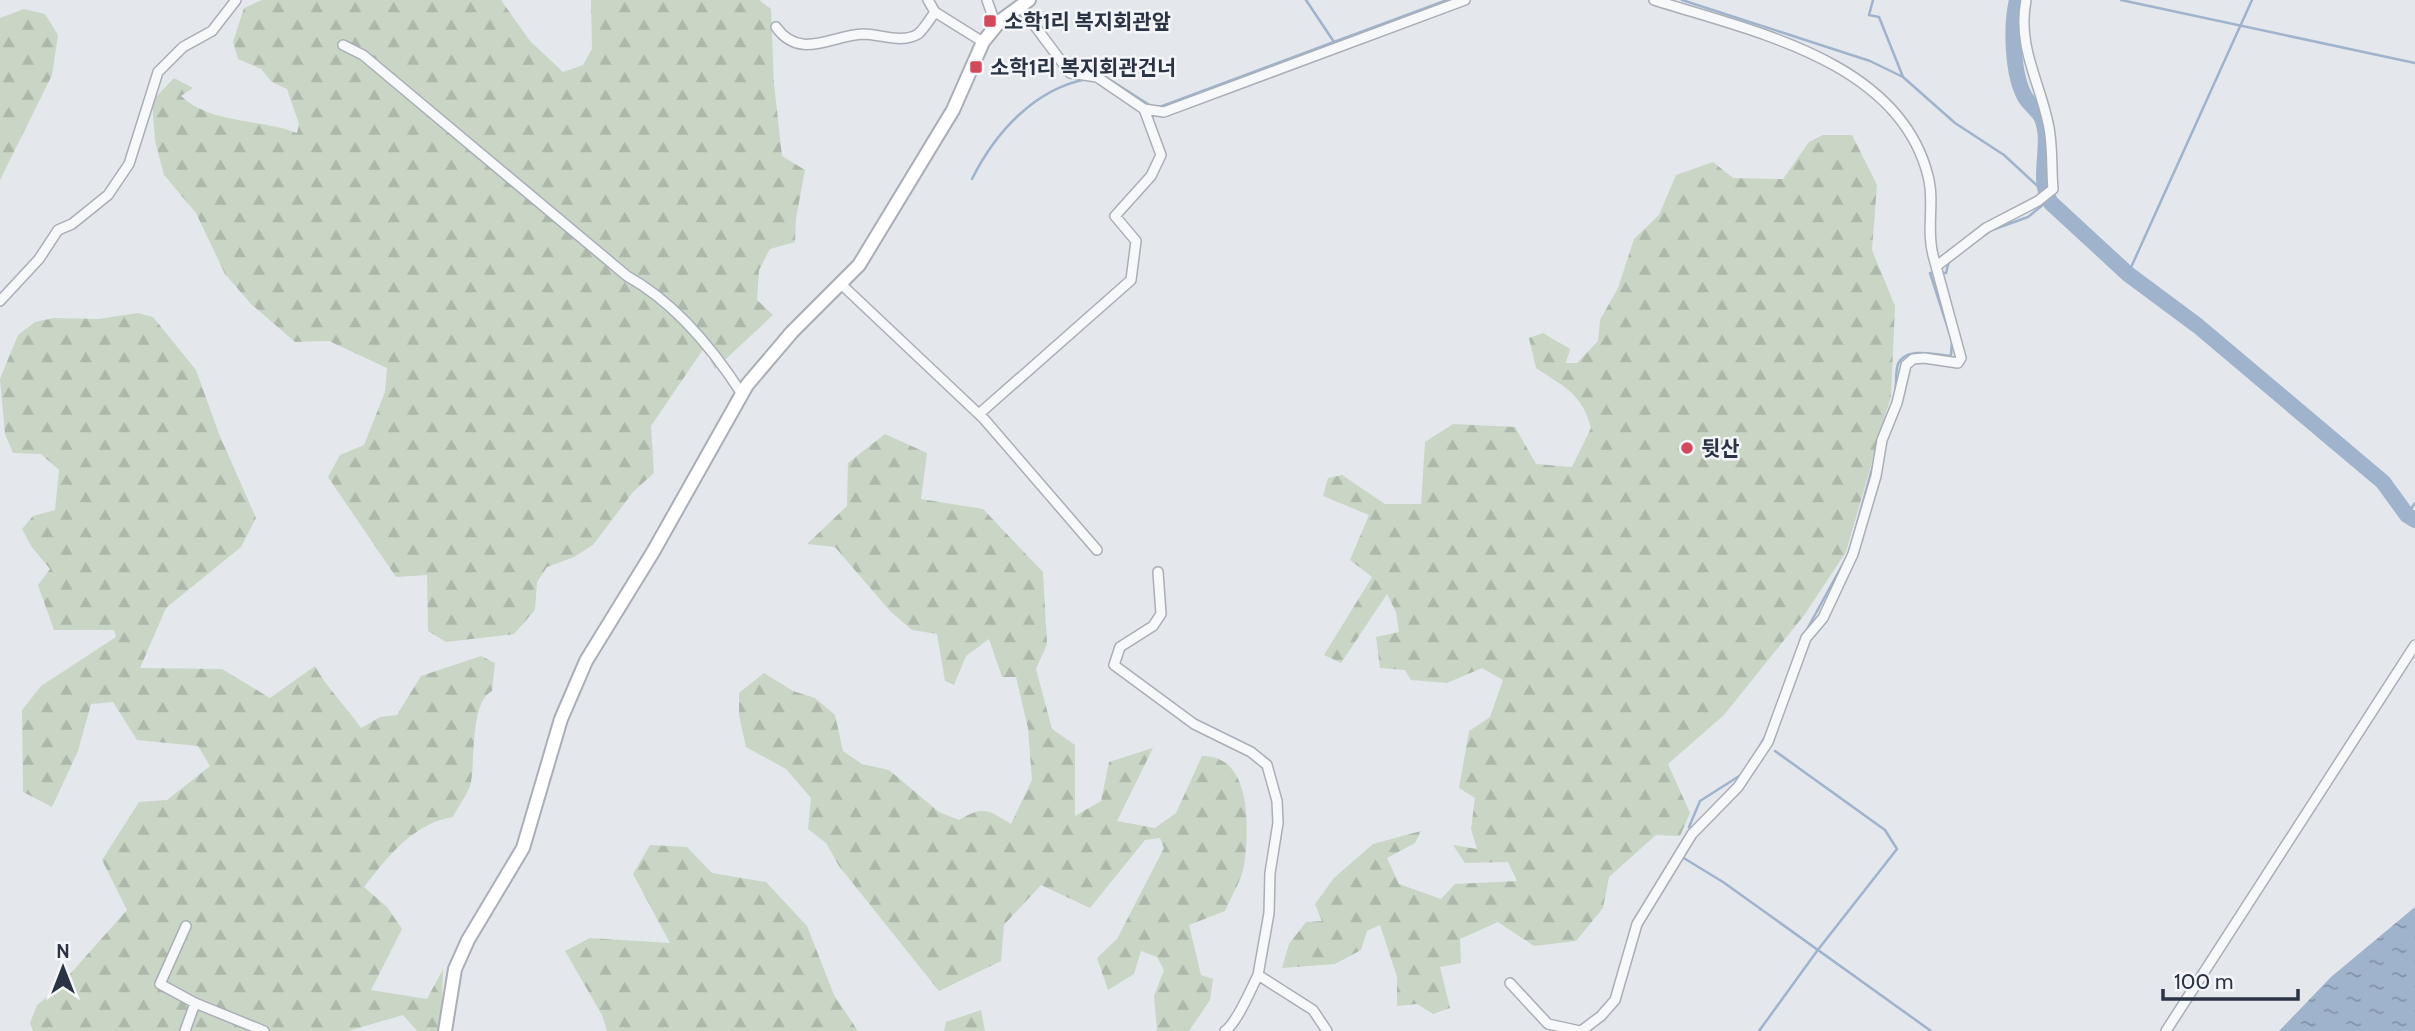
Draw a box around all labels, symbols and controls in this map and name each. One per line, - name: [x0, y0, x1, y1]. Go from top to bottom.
- place label: 소학1리 복지회관앞: [1004, 9, 1171, 34]
- marker: 소학1리 복지회관앞: [982, 13, 998, 29]
- place label: 소학1리 복지회관건너: [990, 55, 1176, 80]
- marker: 소학1리 복지회관건너: [968, 59, 984, 75]
- place label: 뒷산: [1701, 436, 1740, 461]
- marker: 뒷산: [1679, 440, 1695, 456]
- north arrow: [28, 933, 98, 1003]
- text: N: [56, 940, 70, 963]
- scale bar: [2163, 958, 2298, 1002]
- text: 100 m: [2174, 969, 2233, 994]

